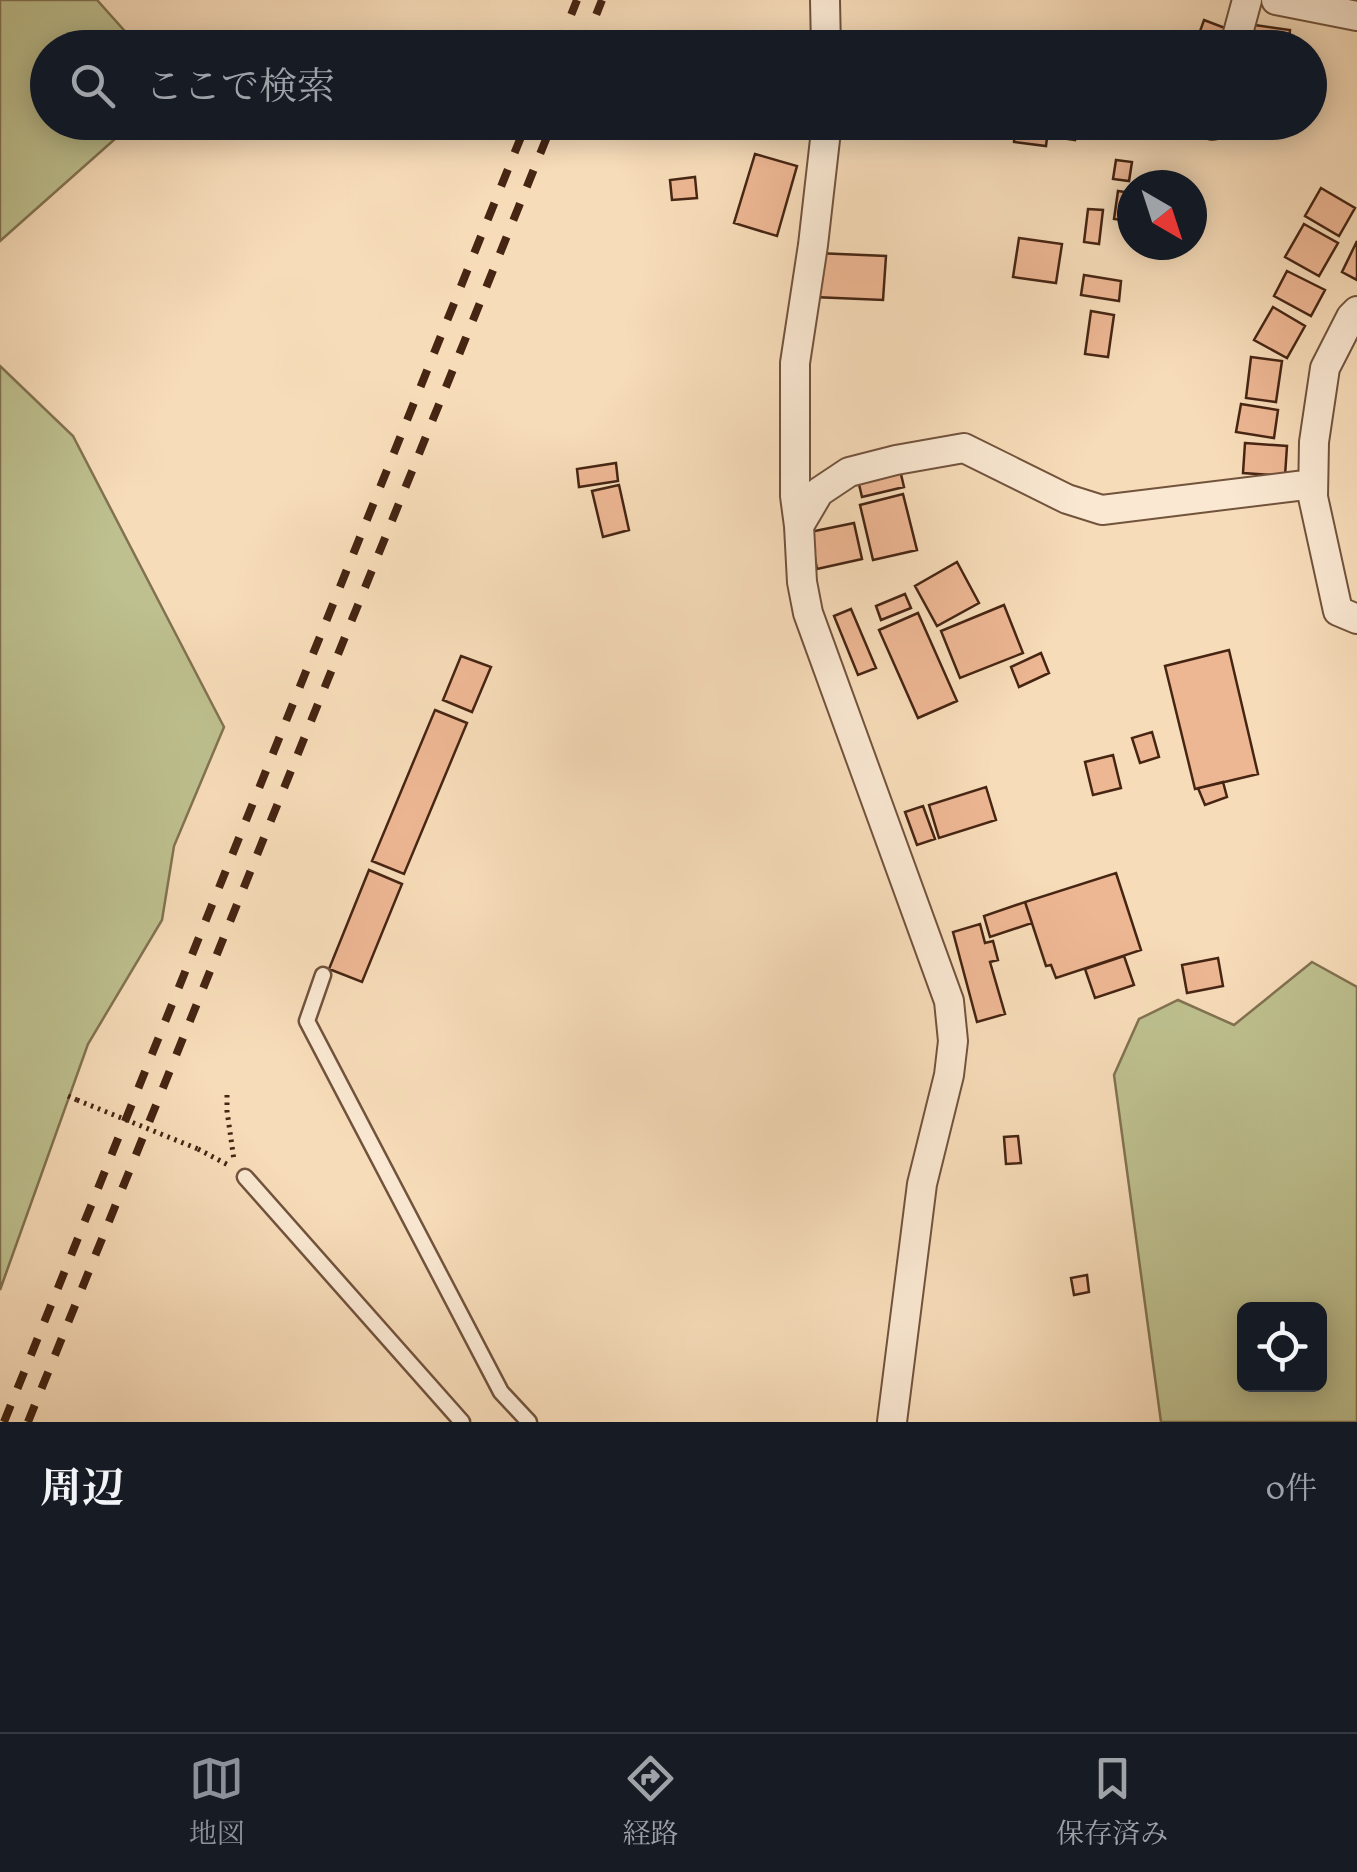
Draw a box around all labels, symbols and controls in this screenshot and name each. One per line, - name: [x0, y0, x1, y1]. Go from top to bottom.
- search box: [30, 30, 1327, 140]
- icon: search: [65, 58, 120, 113]
- text: ここで検索: [145, 63, 335, 116]
- north arrow: [1117, 170, 1207, 260]
- map controls: [1237, 1302, 1327, 1392]
- button: locate: [1237, 1302, 1327, 1392]
- text: 周辺: [40, 1462, 124, 1521]
- text: 0件: [1266, 1469, 1317, 1513]
- tab: 地図: [189, 1751, 245, 1855]
- tab: 経路: [622, 1751, 678, 1855]
- tab: 保存済み: [1056, 1751, 1168, 1855]

